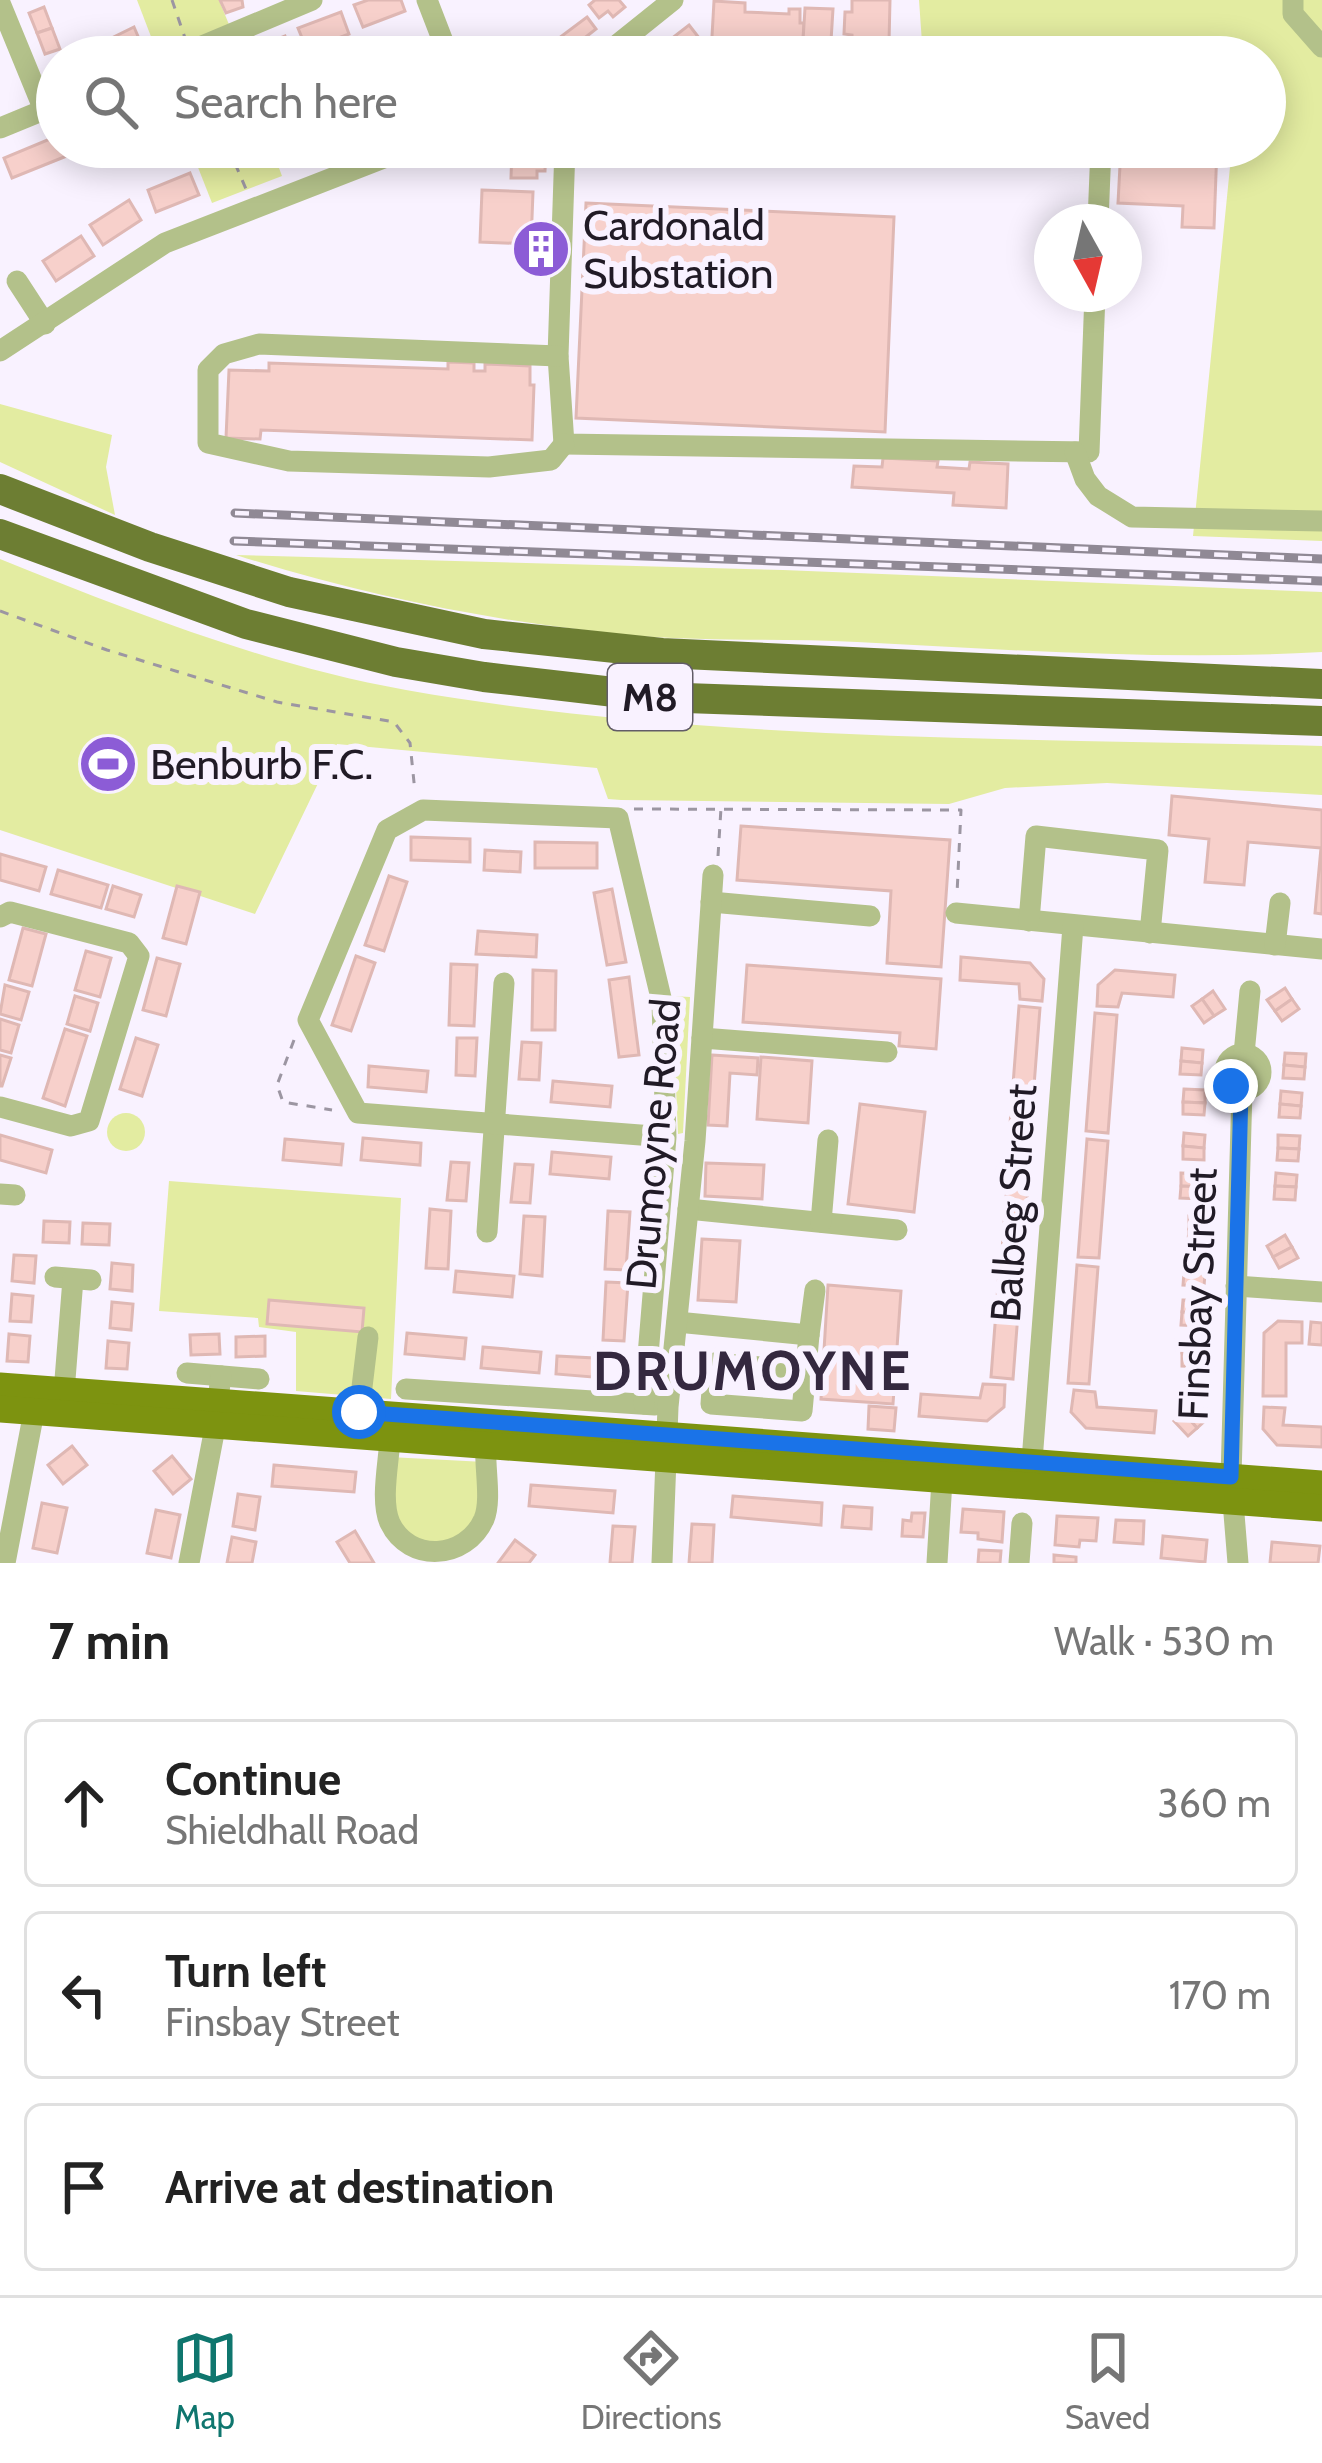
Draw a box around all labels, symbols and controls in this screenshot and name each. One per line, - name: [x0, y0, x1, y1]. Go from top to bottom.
- search box: [36, 36, 1286, 168]
- icon: search: [78, 69, 144, 135]
- text: Search here: [174, 75, 398, 129]
- place label: Cardonald Substation: [583, 199, 774, 299]
- north arrow: [1034, 204, 1142, 312]
- building icon: Cardonald Substation: [510, 218, 572, 280]
- road number: M8: [608, 664, 692, 730]
- sports icon: Benburb F.C.: [77, 733, 139, 795]
- place label: Benburb F.C.: [150, 738, 373, 790]
- street label: Drumoyne Road: [614, 996, 692, 1292]
- route end: [1204, 1059, 1258, 1113]
- street label: Balbeg Street: [979, 1082, 1047, 1324]
- street label: Finsbay Street: [1167, 1167, 1227, 1421]
- district label: DRUMOYNE: [593, 1338, 913, 1404]
- route start: [332, 1385, 386, 1439]
- text: 7 min: [48, 1610, 170, 1672]
- text: Walk · 530 m: [1054, 1617, 1274, 1665]
- text: Continue: [165, 1752, 341, 1806]
- icon: ahead: [51, 1770, 117, 1836]
- text: 360 m: [1158, 1779, 1271, 1827]
- text: Shieldhall Road: [165, 1806, 419, 1854]
- text: Turn left: [165, 1944, 327, 1998]
- icon: left: [51, 1962, 117, 2028]
- text: 170 m: [1169, 1971, 1271, 2019]
- text: Finsbay Street: [165, 1998, 400, 2046]
- icon: arrive: [51, 2154, 117, 2220]
- text: Arrive at destination: [165, 2160, 554, 2214]
- tab: Map: [172, 2325, 238, 2437]
- tab: Directions: [581, 2325, 722, 2437]
- tab: Saved: [1065, 2325, 1150, 2437]

